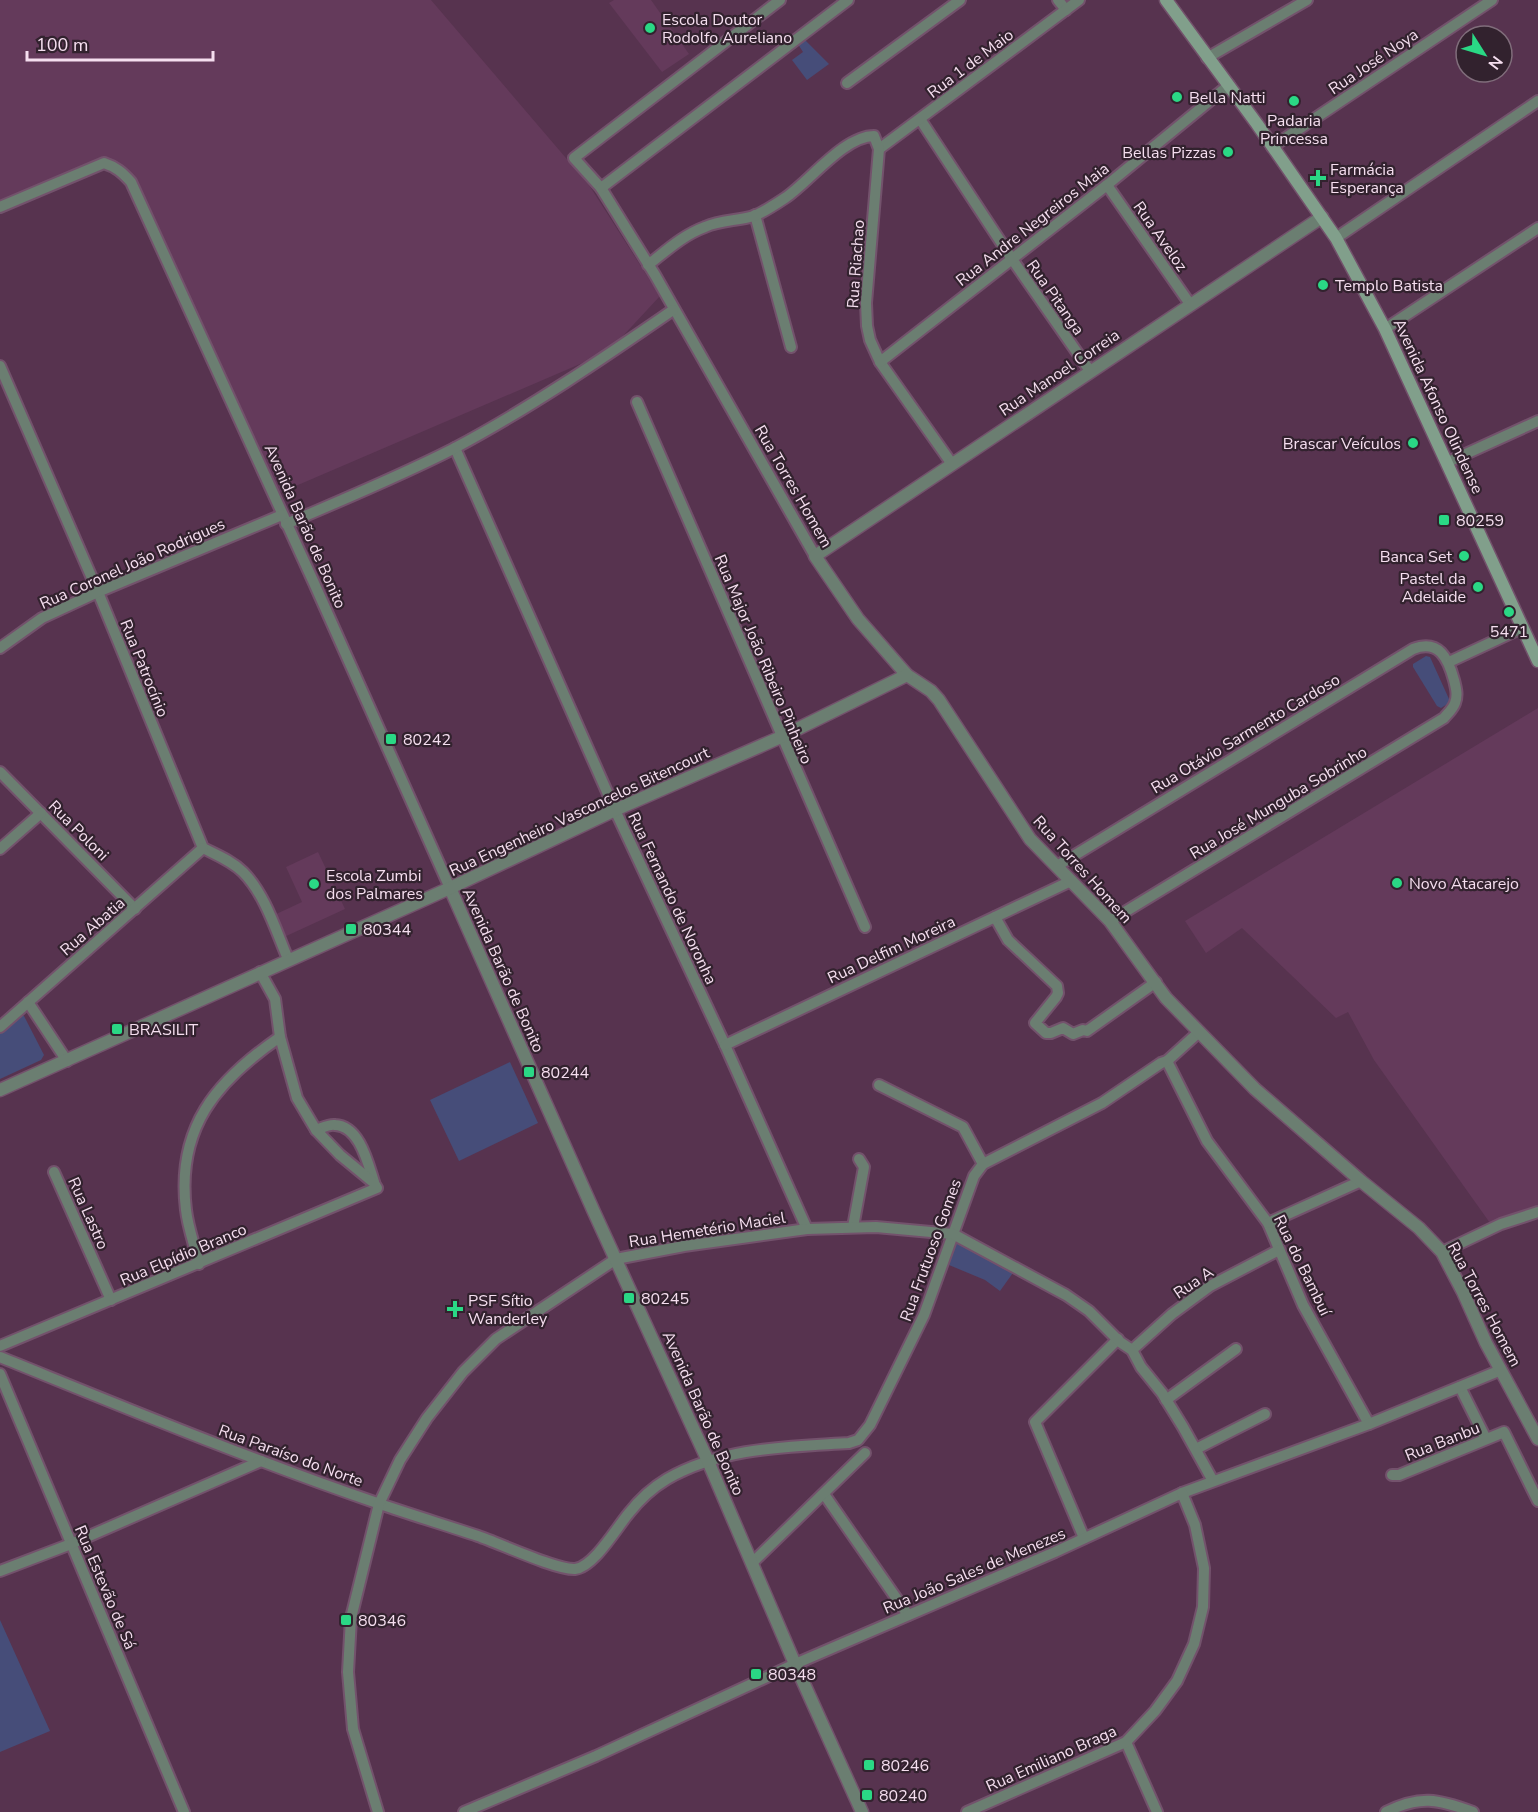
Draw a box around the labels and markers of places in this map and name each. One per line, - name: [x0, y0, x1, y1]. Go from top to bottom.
- place label: Escola Doutor Rodolfo Aureliano: [662, 9, 792, 49]
- marker: Escola Doutor Rodolfo Aureliano: [643, 21, 657, 35]
- place label: Bella Natti: [1189, 87, 1265, 109]
- marker: Bella Natti: [1170, 90, 1184, 104]
- marker: Padaria Princessa: [1287, 94, 1301, 108]
- place label: Padaria Princessa: [1260, 110, 1328, 150]
- place label: Bellas Pizzas: [1122, 142, 1216, 164]
- marker: Bellas Pizzas: [1221, 145, 1235, 159]
- place label: Farmácia Esperança: [1330, 159, 1404, 199]
- marker: Farmácia Esperança: [1311, 171, 1325, 185]
- place label: Templo Batista: [1335, 275, 1443, 297]
- marker: Templo Batista: [1316, 278, 1330, 292]
- place label: Brascar Veículos: [1283, 433, 1401, 455]
- marker: Brascar Veículos: [1406, 436, 1420, 450]
- place label: 80259: [1456, 510, 1504, 532]
- marker: 80259: [1437, 513, 1451, 527]
- place label: Banca Set: [1380, 546, 1452, 568]
- marker: Banca Set: [1457, 549, 1471, 563]
- place label: Pastel da Adelaide: [1399, 568, 1466, 608]
- marker: Pastel da Adelaide: [1471, 580, 1485, 594]
- marker: 5471: [1502, 605, 1516, 619]
- place label: 5471: [1490, 621, 1528, 643]
- place label: 80242: [403, 729, 451, 751]
- marker: 80242: [384, 732, 398, 746]
- place label: Escola Zumbi dos Palmares: [326, 865, 423, 905]
- place label: Novo Atacarejo: [1409, 873, 1519, 895]
- marker: Novo Atacarejo: [1390, 876, 1404, 890]
- marker: Escola Zumbi dos Palmares: [307, 877, 321, 891]
- place label: 80344: [363, 919, 411, 941]
- marker: 80344: [344, 922, 358, 936]
- place label: BRASILIT: [129, 1019, 199, 1041]
- marker: BRASILIT: [110, 1022, 124, 1036]
- place label: 80244: [541, 1062, 589, 1084]
- marker: 80244: [522, 1065, 536, 1079]
- place label: 80245: [641, 1288, 689, 1310]
- place label: PSF Sítio Wanderley: [468, 1290, 548, 1330]
- marker: 80245: [622, 1291, 636, 1305]
- marker: PSF Sítio Wanderley: [446, 1300, 464, 1318]
- place label: 80346: [358, 1610, 406, 1632]
- marker: 80346: [339, 1613, 353, 1627]
- place label: 80348: [768, 1664, 816, 1686]
- marker: 80348: [749, 1667, 763, 1681]
- place label: 80246: [881, 1755, 929, 1777]
- marker: 80246: [862, 1758, 876, 1772]
- place label: 80240: [879, 1785, 927, 1807]
- marker: 80240: [860, 1788, 874, 1802]

